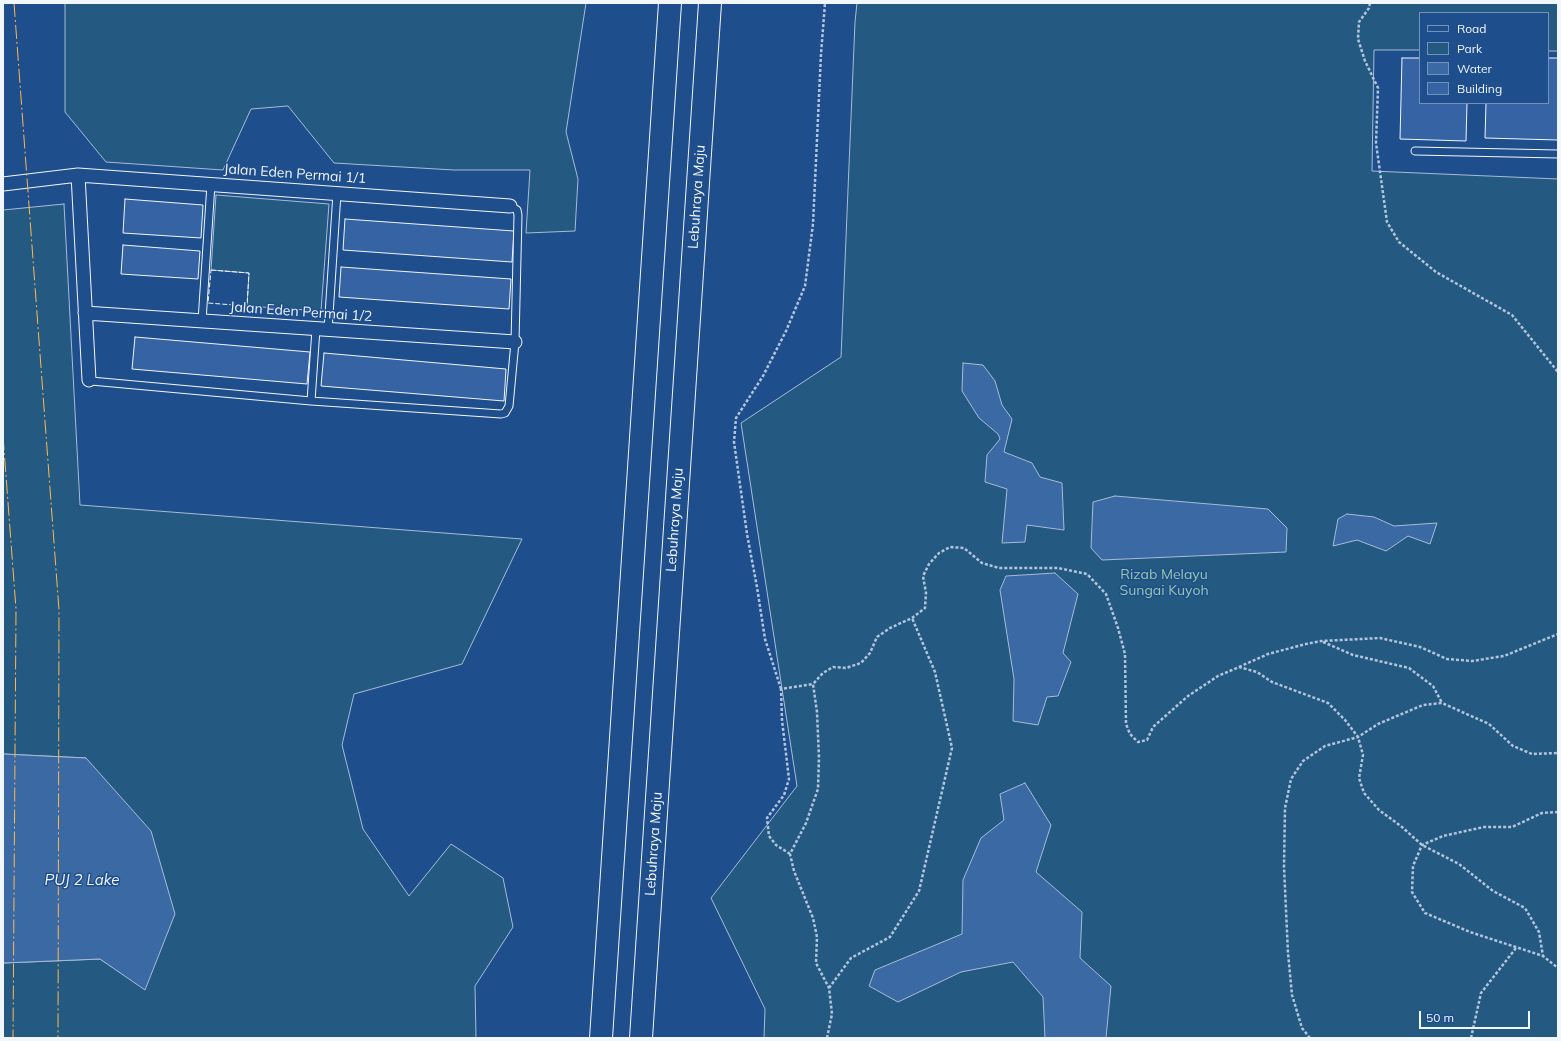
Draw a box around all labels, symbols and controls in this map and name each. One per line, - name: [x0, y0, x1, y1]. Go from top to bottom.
- legend: [1419, 12, 1549, 104]
- text: Road: [1457, 21, 1486, 36]
- text: Park: [1457, 41, 1482, 56]
- text: Water: [1457, 61, 1492, 76]
- text: Building: [1457, 81, 1502, 96]
- street label: Lebuhraya Maju: [685, 144, 709, 250]
- street label: Jalan Eden Permai 1/1: [223, 161, 367, 187]
- street label: Jalan Eden Permai 1/2: [229, 299, 373, 325]
- street label: Lebuhraya Maju: [663, 467, 687, 573]
- park label: Rizab Melayu Sungai Kuyoh: [1119, 567, 1209, 600]
- street label: Lebuhraya Maju: [642, 791, 666, 897]
- water label: PUJ 2 Lake: [45, 871, 119, 889]
- scale bar: [1421, 1003, 1532, 1029]
- text: 50 m: [1426, 1010, 1454, 1025]

